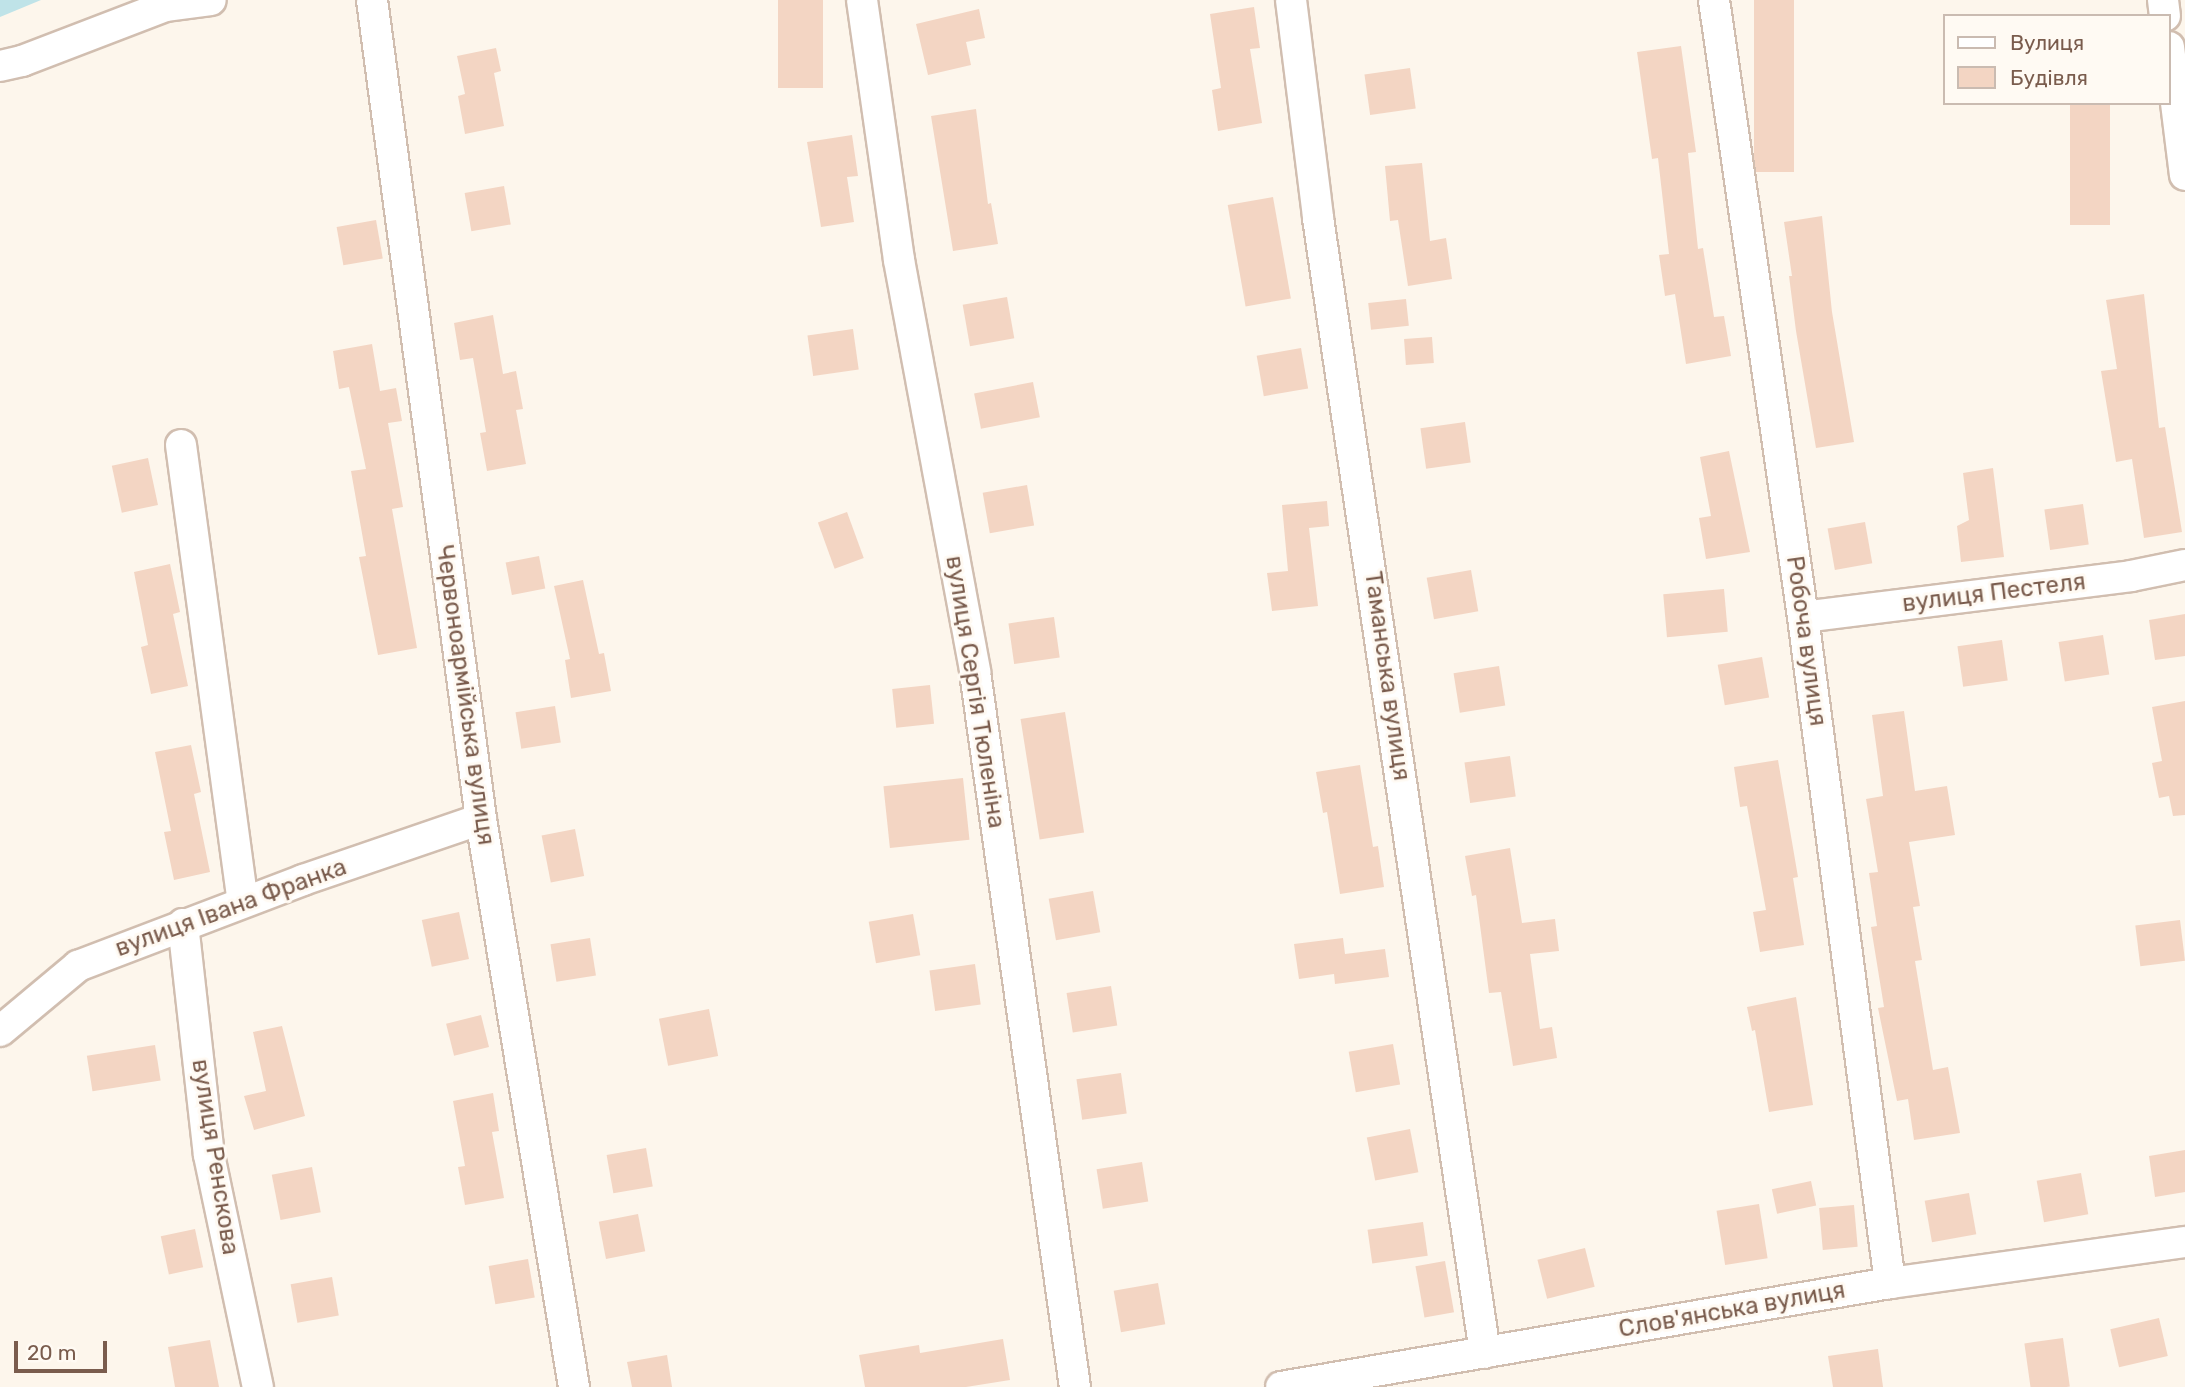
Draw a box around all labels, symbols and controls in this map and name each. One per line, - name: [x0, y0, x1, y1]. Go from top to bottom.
- legend: [1944, 14, 2171, 105]
- text: Вулиця: [2010, 30, 2084, 55]
- text: Будівля: [2010, 65, 2088, 90]
- street label: Червоноармійська вулиця: [430, 543, 500, 847]
- street label: вулиця Сергія Тюленіна: [939, 554, 1011, 830]
- street label: Робоча вулиця: [1780, 554, 1832, 728]
- street label: вулиця Пестеля: [1901, 567, 2087, 619]
- street label: Таманська вулиця: [1358, 570, 1416, 782]
- street label: вулиця Івана Франка: [111, 853, 351, 963]
- street label: вулиця Ренскова: [185, 1057, 245, 1257]
- street label: Слов'янська вулиця: [1616, 1276, 1848, 1344]
- scale bar: [18, 1328, 110, 1372]
- text: 20 m: [27, 1340, 76, 1365]

